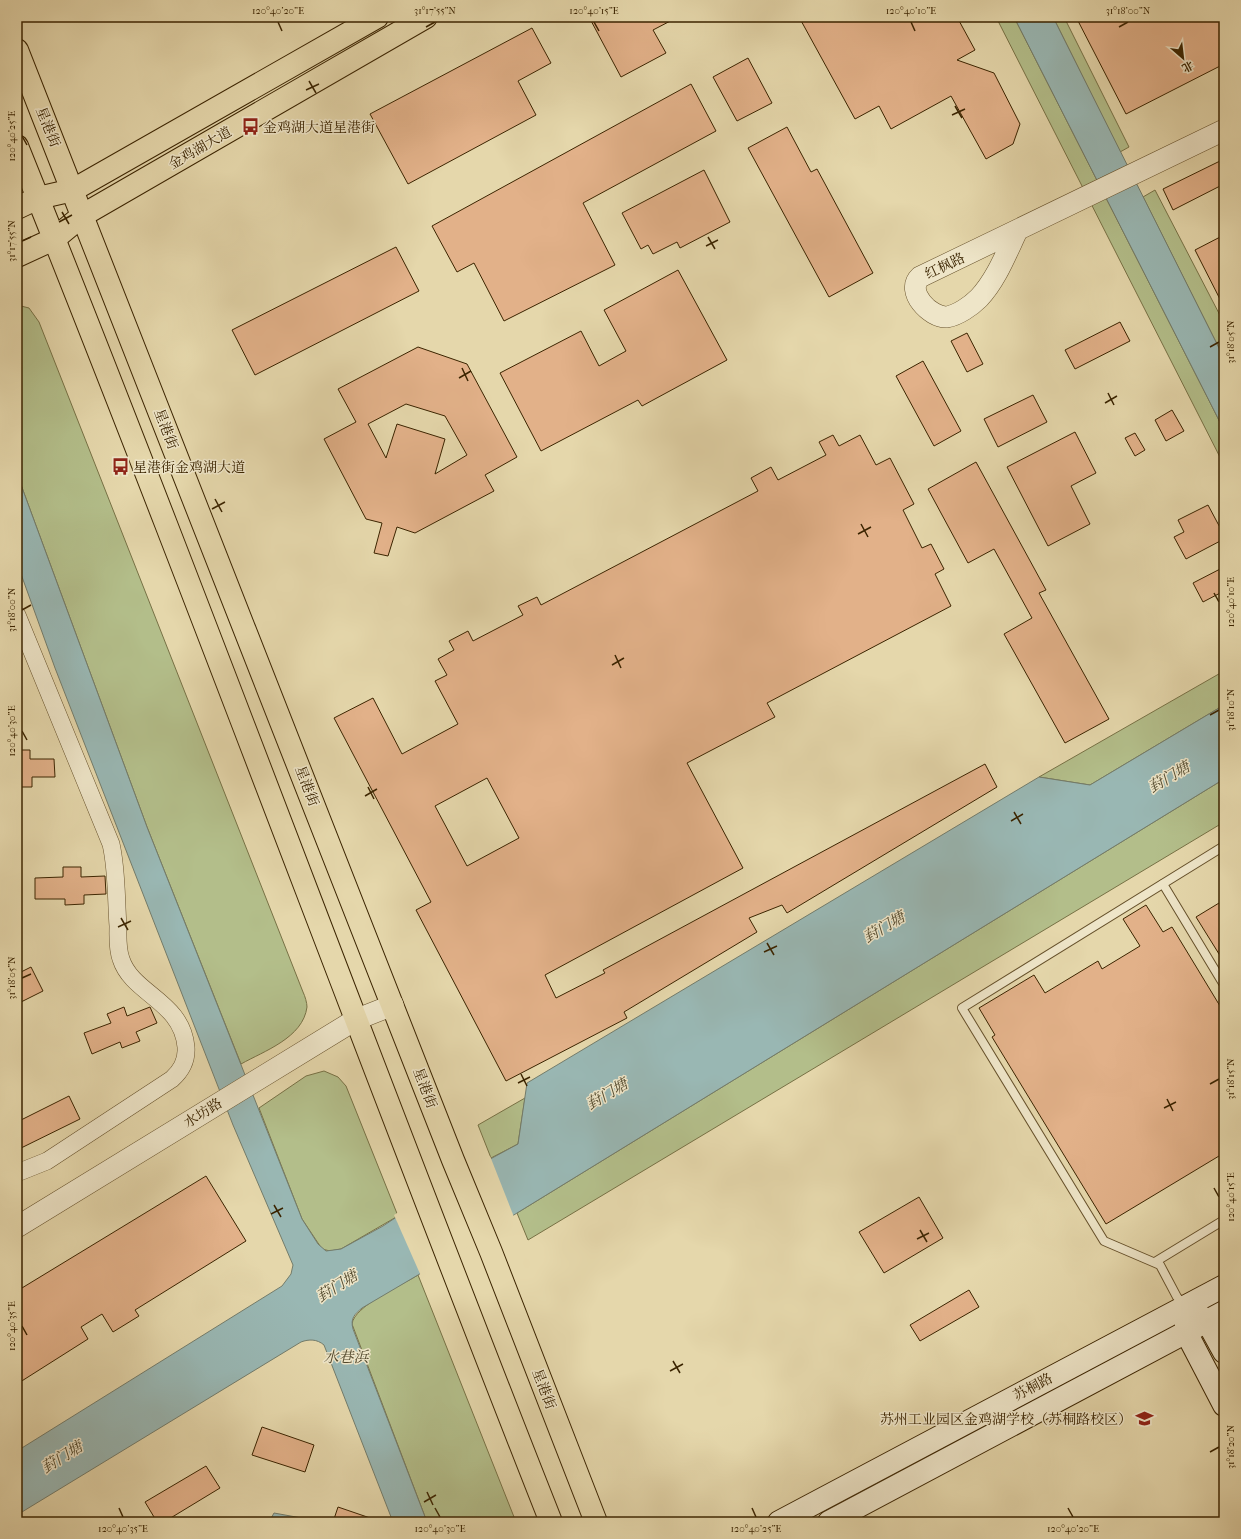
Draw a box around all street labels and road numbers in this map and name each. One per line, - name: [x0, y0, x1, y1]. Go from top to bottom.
- street label: 星港街: [32, 104, 64, 150]
- street label: 金鸡湖大道: [165, 123, 235, 173]
- street label: 红枫路: [922, 249, 968, 283]
- street label: 星港街: [151, 406, 181, 452]
- street label: 星港街: [292, 763, 322, 809]
- street label: 星港街: [410, 1065, 440, 1111]
- street label: 水坊路: [181, 1095, 225, 1131]
- street label: 星港街: [529, 1366, 559, 1412]
- street label: 苏桐路: [1010, 1370, 1056, 1404]

